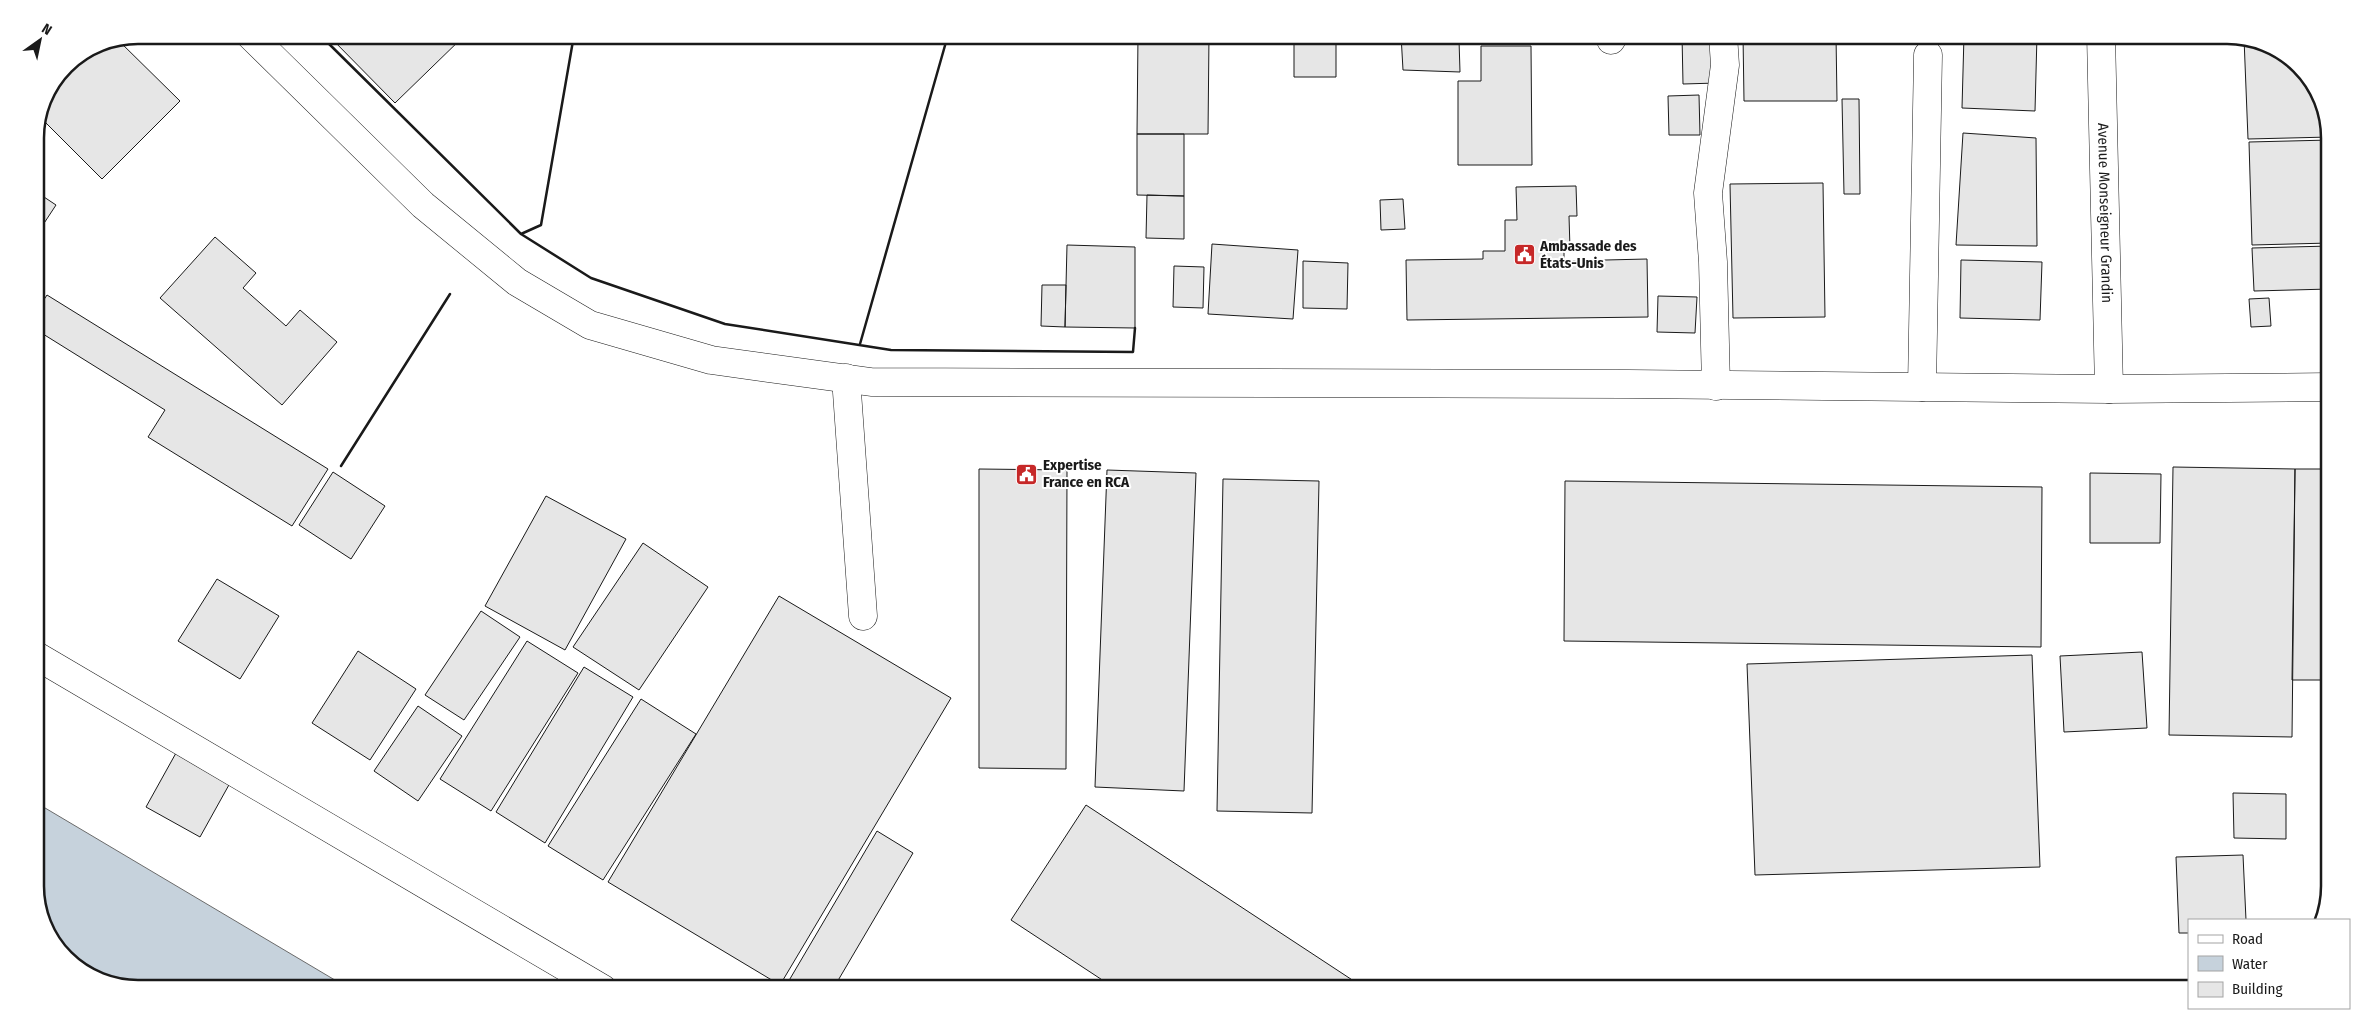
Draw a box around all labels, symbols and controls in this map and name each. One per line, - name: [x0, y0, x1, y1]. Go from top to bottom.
- north arrow: [15, 15, 65, 65]
- text: N: [39, 20, 55, 39]
- street label: Avenue Monseigneur Grandin: [2094, 123, 2116, 303]
- place label: Ambassade des États-Unis: [1539, 237, 1637, 272]
- public building icon: Ambassade des États-Unis: [1512, 243, 1536, 267]
- place label: Expertise France en RCA: [1043, 456, 1130, 491]
- public building icon: Expertise France en RCA: [1015, 462, 1039, 486]
- legend: [2188, 919, 2350, 1009]
- text: Road: [2232, 930, 2263, 948]
- text: Water: [2232, 955, 2268, 973]
- text: Building: [2232, 980, 2283, 998]

